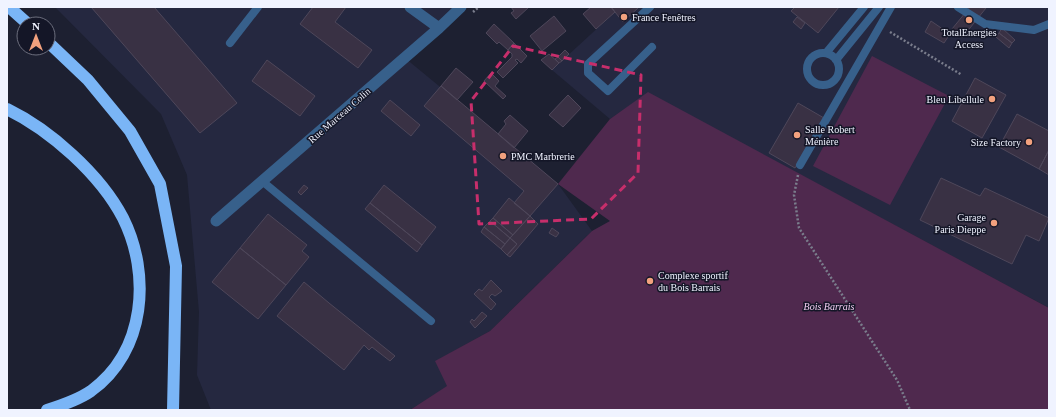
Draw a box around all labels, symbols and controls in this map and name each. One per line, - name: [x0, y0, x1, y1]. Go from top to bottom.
- marker: France Fenêtres: [619, 12, 629, 22]
- place label: France Fenêtres: [632, 12, 696, 23]
- marker: TotalEnergies Access: [964, 15, 974, 25]
- north arrow: [16, 16, 56, 56]
- text: N: [32, 20, 40, 32]
- place label: TotalEnergies Access: [941, 27, 997, 50]
- street label: Rue Marceau Colin: [306, 86, 372, 145]
- place label: Bleu Libellule: [927, 94, 985, 105]
- marker: Bleu Libellule: [987, 94, 997, 104]
- place label: Salle Robert Ménière: [805, 124, 855, 147]
- marker: Salle Robert Ménière: [792, 130, 802, 140]
- place label: Size Factory: [971, 137, 1021, 148]
- marker: Size Factory: [1024, 137, 1034, 147]
- marker: PMC Marbrerie: [498, 151, 508, 161]
- place label: PMC Marbrerie: [511, 151, 575, 162]
- place label: Garage Paris Dieppe: [935, 212, 987, 235]
- marker: Garage Paris Dieppe: [989, 218, 999, 228]
- place label: Complexe sportif du Bois Barrais: [658, 270, 728, 293]
- marker: Complexe sportif du Bois Barrais: [645, 276, 655, 286]
- park label: Bois Barrais: [804, 301, 855, 312]

